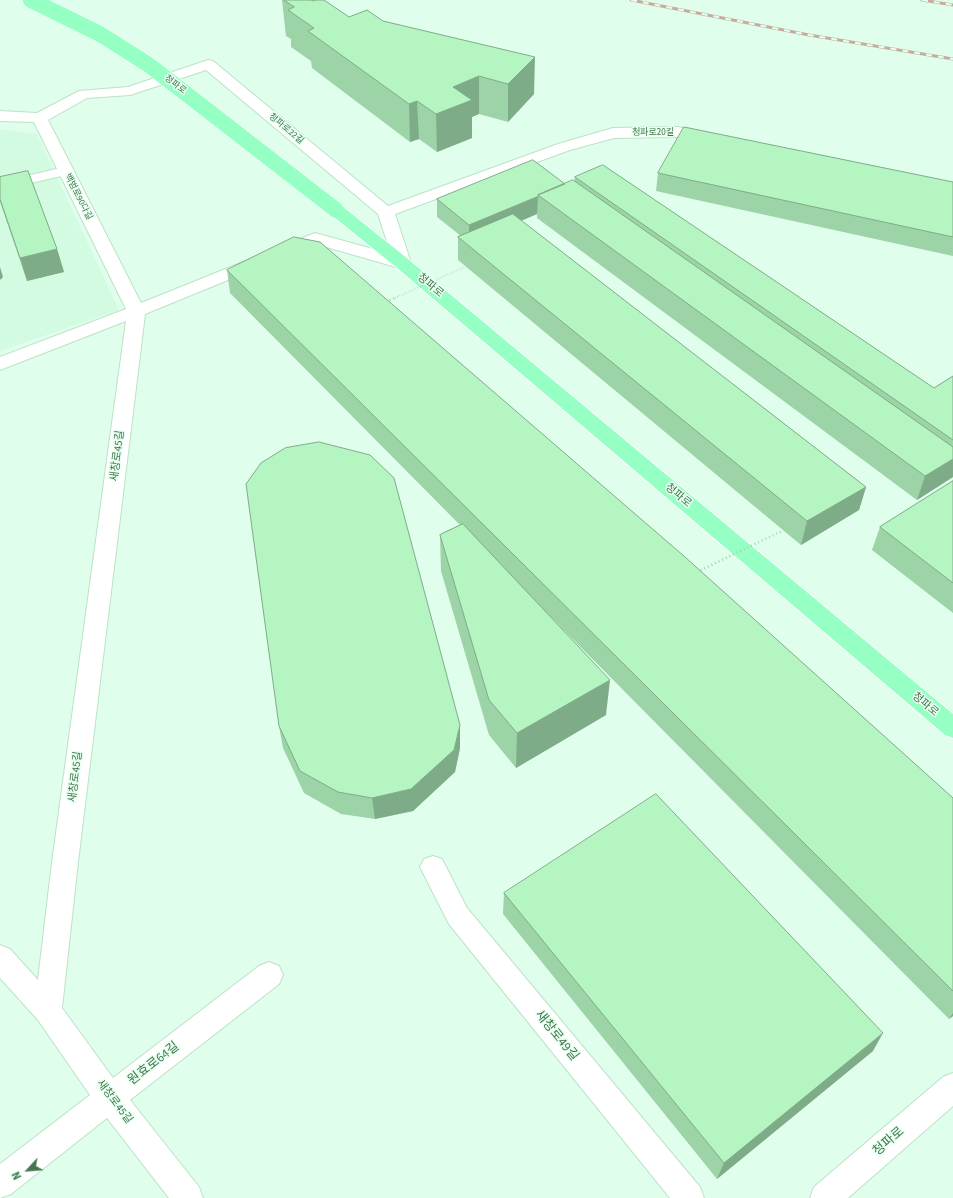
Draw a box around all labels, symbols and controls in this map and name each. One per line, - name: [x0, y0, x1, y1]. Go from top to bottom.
- street label: 청파로: [162, 73, 188, 97]
- street label: 청파로22길: [266, 111, 306, 147]
- street label: 청파로20길: [632, 128, 674, 138]
- street label: 백범로90다길: [62, 172, 94, 222]
- street label: 청파로: [414, 271, 446, 301]
- street label: 새창로45길: [108, 430, 128, 482]
- street label: 청파로: [662, 481, 694, 511]
- street label: 청파로: [909, 690, 941, 720]
- street label: 새창로45길: [66, 751, 86, 803]
- street label: 새창로49길: [531, 1007, 581, 1065]
- street label: 원효로64길: [125, 1039, 183, 1089]
- street label: 새창로45길: [93, 1077, 135, 1127]
- street label: 청파로: [870, 1124, 908, 1160]
- north arrow: [8, 1150, 48, 1190]
- text: N: [8, 1169, 25, 1182]

